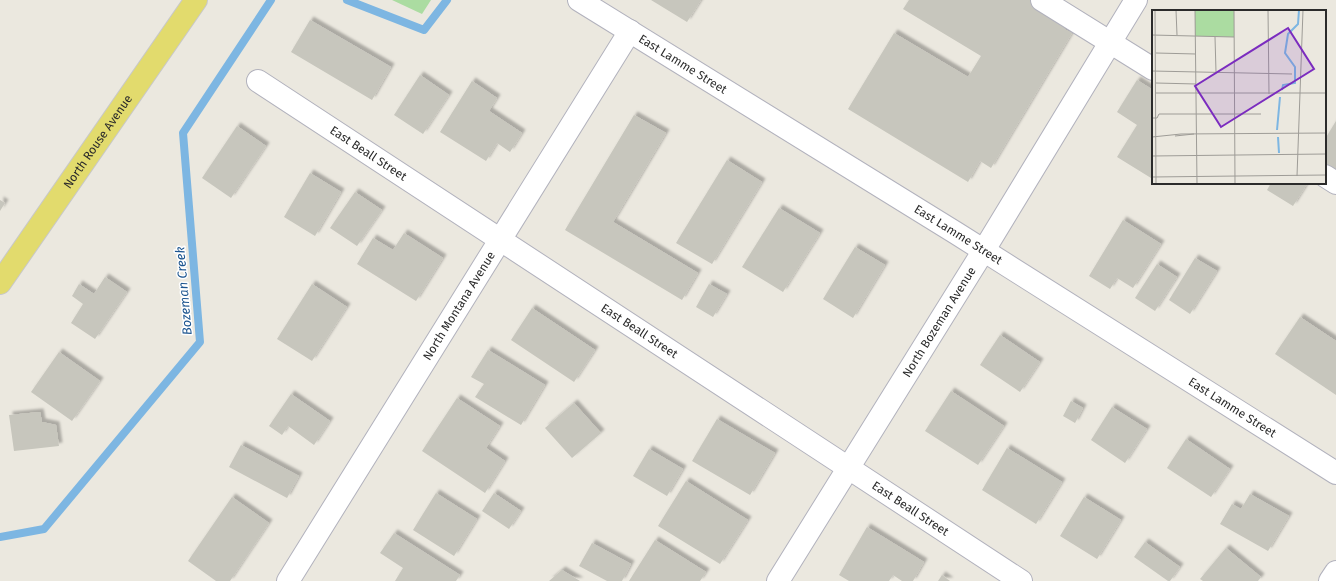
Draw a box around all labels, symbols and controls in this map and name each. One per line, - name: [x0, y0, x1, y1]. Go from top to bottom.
- inset map: [1152, 10, 1326, 184]
- street label: East Lamme Street: [636, 32, 730, 97]
- street label: North Rouse Avenue: [61, 92, 135, 191]
- street label: East Beall Street: [327, 123, 410, 184]
- street label: East Lamme Street: [912, 202, 1005, 268]
- water label: Bozeman Creek: [172, 246, 195, 336]
- street label: North Montana Avenue: [420, 249, 498, 363]
- street label: North Bozeman Avenue: [900, 264, 979, 380]
- street label: East Beall Street: [598, 301, 681, 361]
- street label: East Lamme Street: [1186, 375, 1279, 441]
- street label: East Beall Street: [869, 478, 952, 539]

